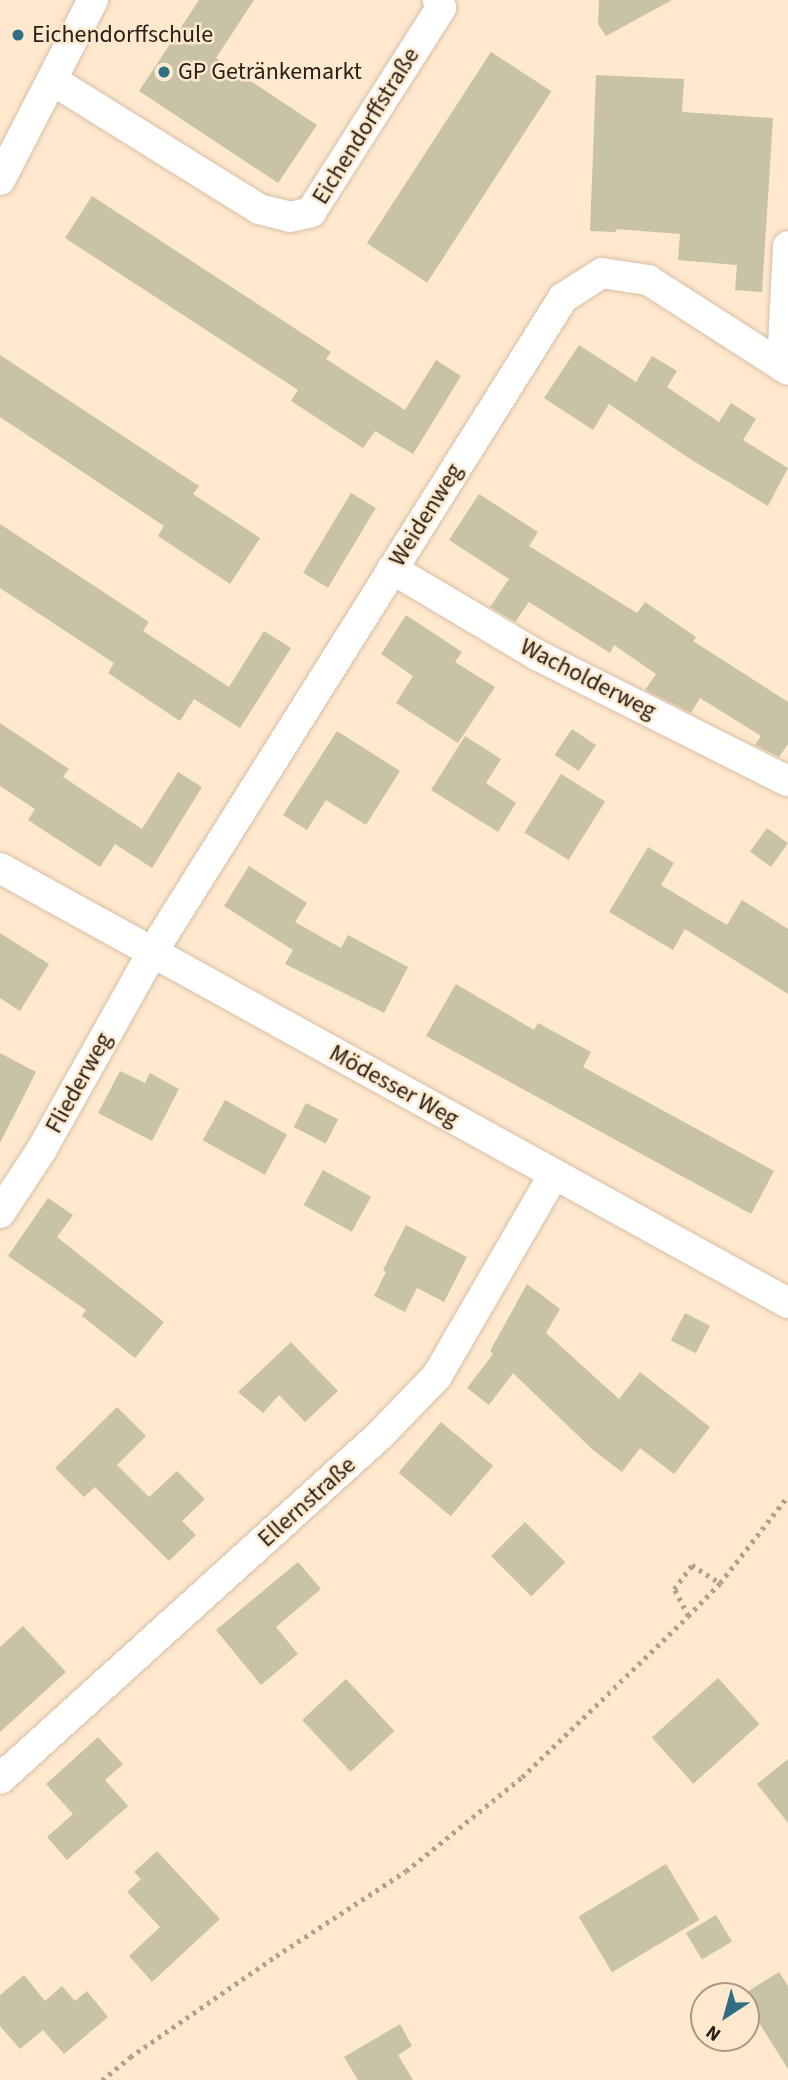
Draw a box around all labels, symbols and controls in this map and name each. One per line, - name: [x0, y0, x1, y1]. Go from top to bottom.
- place label: Eichendorffschule: [32, 21, 213, 49]
- marker: Eichendorffschule: [10, 27, 26, 43]
- street label: Eichendorffstraße: [306, 42, 426, 210]
- place label: GP Getränkemarkt: [178, 58, 362, 86]
- marker: GP Getränkemarkt: [156, 64, 172, 80]
- street label: Weidenweg: [383, 458, 469, 572]
- street label: Wacholderweg: [515, 632, 661, 726]
- street label: Fliederweg: [40, 1028, 118, 1138]
- street label: Mödesser Weg: [324, 1039, 464, 1133]
- street label: Ellernstraße: [252, 1451, 362, 1553]
- north arrow: [690, 1982, 760, 2052]
- text: N: [700, 2018, 727, 2047]

